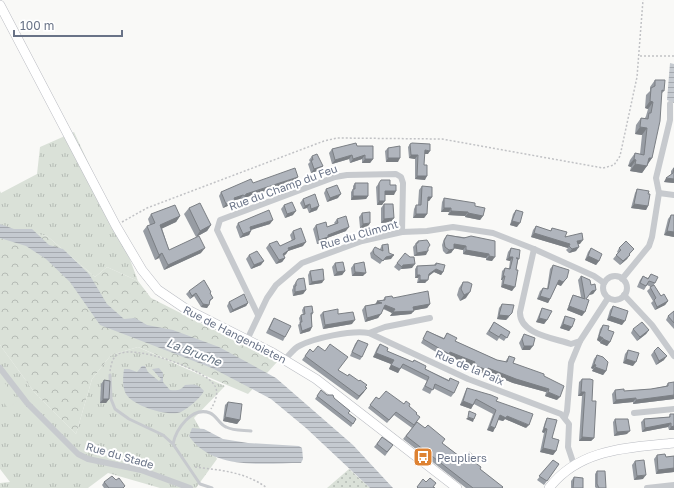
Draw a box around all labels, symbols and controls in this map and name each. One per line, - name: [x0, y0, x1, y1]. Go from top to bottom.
- scale bar: [14, 12, 122, 38]
- text: 100 m: [20, 18, 54, 33]
- street label: Rue du Champ du Feu: [227, 161, 339, 213]
- street label: Rue du Climont: [318, 217, 400, 251]
- street label: Rue de Hangenbieten: [181, 302, 289, 366]
- water label: La Bruche: [164, 335, 225, 370]
- street label: Rue de la Paix: [434, 347, 506, 387]
- street label: Rue du Stade: [85, 439, 155, 471]
- bus stop icon: Peupliers: [412, 446, 434, 468]
- place label: Peupliers: [437, 451, 487, 464]

